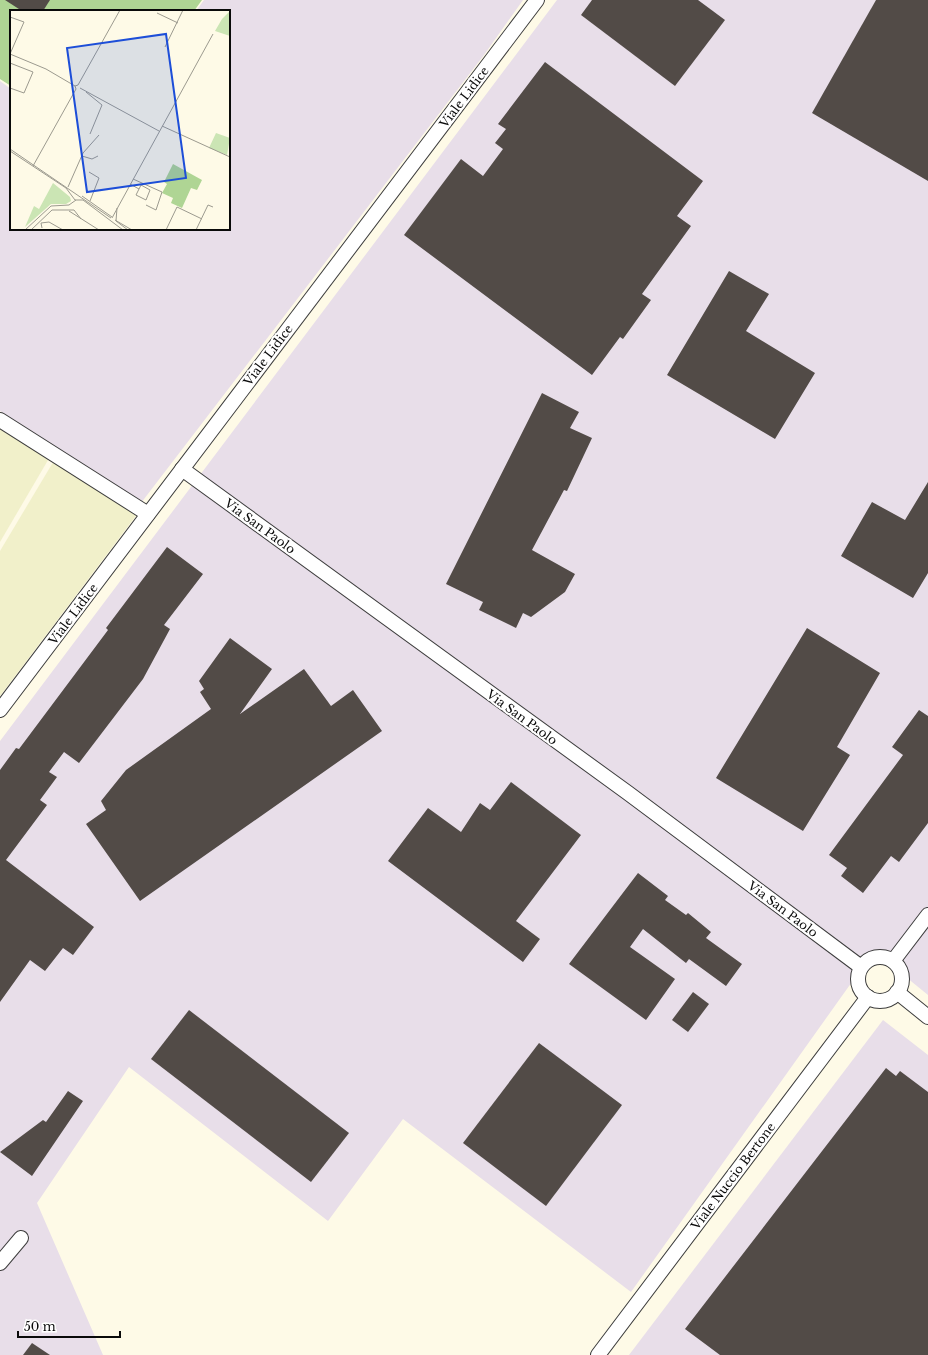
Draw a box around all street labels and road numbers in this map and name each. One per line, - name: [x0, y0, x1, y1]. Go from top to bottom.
- street label: Viale Lidice: [436, 63, 492, 131]
- street label: Viale Lidice: [240, 321, 296, 389]
- street label: Via San Paolo: [221, 495, 298, 557]
- street label: Viale Lidice: [45, 580, 101, 648]
- street label: Via San Paolo: [483, 686, 560, 748]
- street label: Via San Paolo: [744, 877, 821, 940]
- street label: Viale Nuccio Bertone: [687, 1119, 778, 1233]

